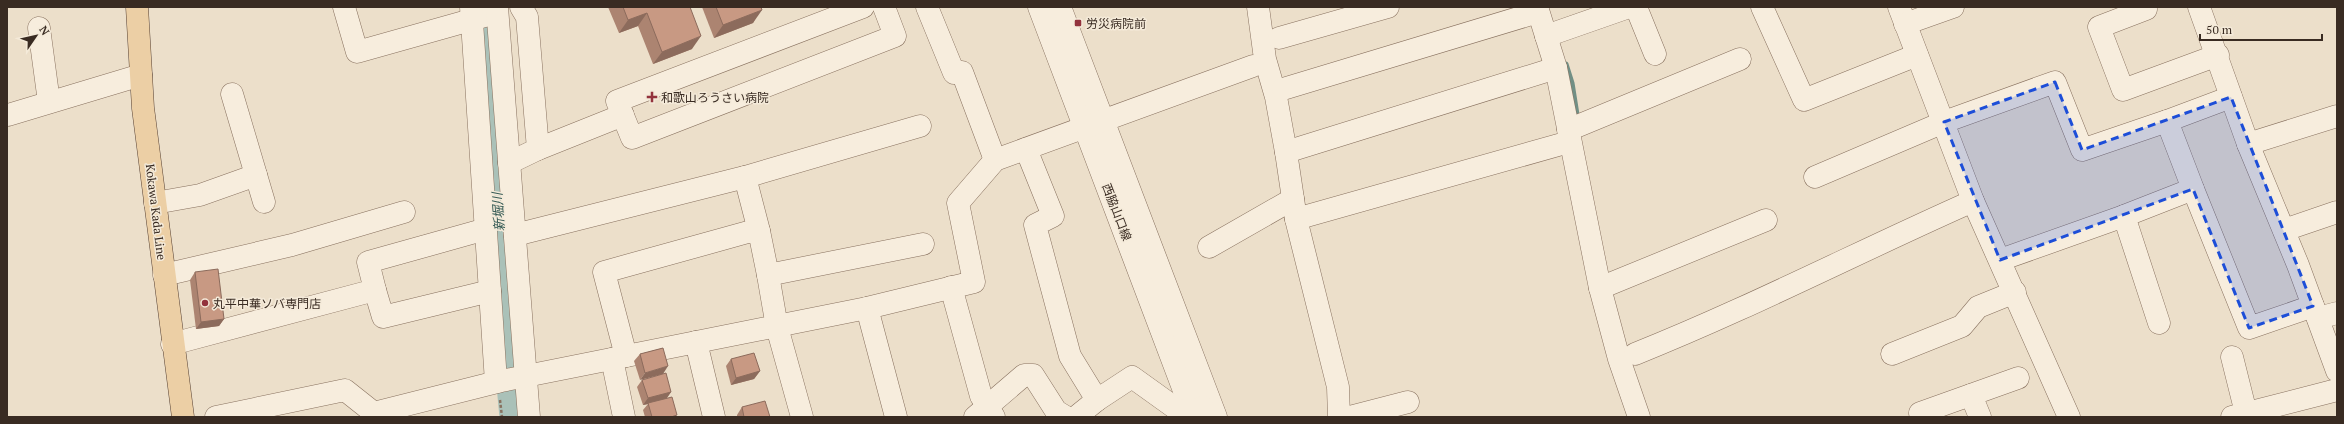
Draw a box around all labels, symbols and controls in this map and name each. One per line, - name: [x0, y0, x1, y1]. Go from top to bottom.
- north arrow: [16, 16, 56, 56]
- place label: 労災病院前: [1086, 16, 1146, 31]
- scale bar: [2200, 16, 2322, 42]
- marker: 労災病院前: [1073, 18, 1083, 28]
- text: 50 m: [2206, 22, 2233, 37]
- text: N: [36, 23, 53, 38]
- place label: 和歌山ろうさい病院: [661, 90, 769, 105]
- marker: 和歌山ろうさい病院: [646, 91, 658, 103]
- street label: Kokawa Kada Line: [143, 163, 169, 261]
- street label: 西脇山口線: [1099, 181, 1135, 243]
- water label: 新堀川: [488, 190, 508, 232]
- place label: 丸平中華ソバ専門店: [213, 296, 321, 311]
- marker: 丸平中華ソバ専門店: [200, 298, 210, 308]

